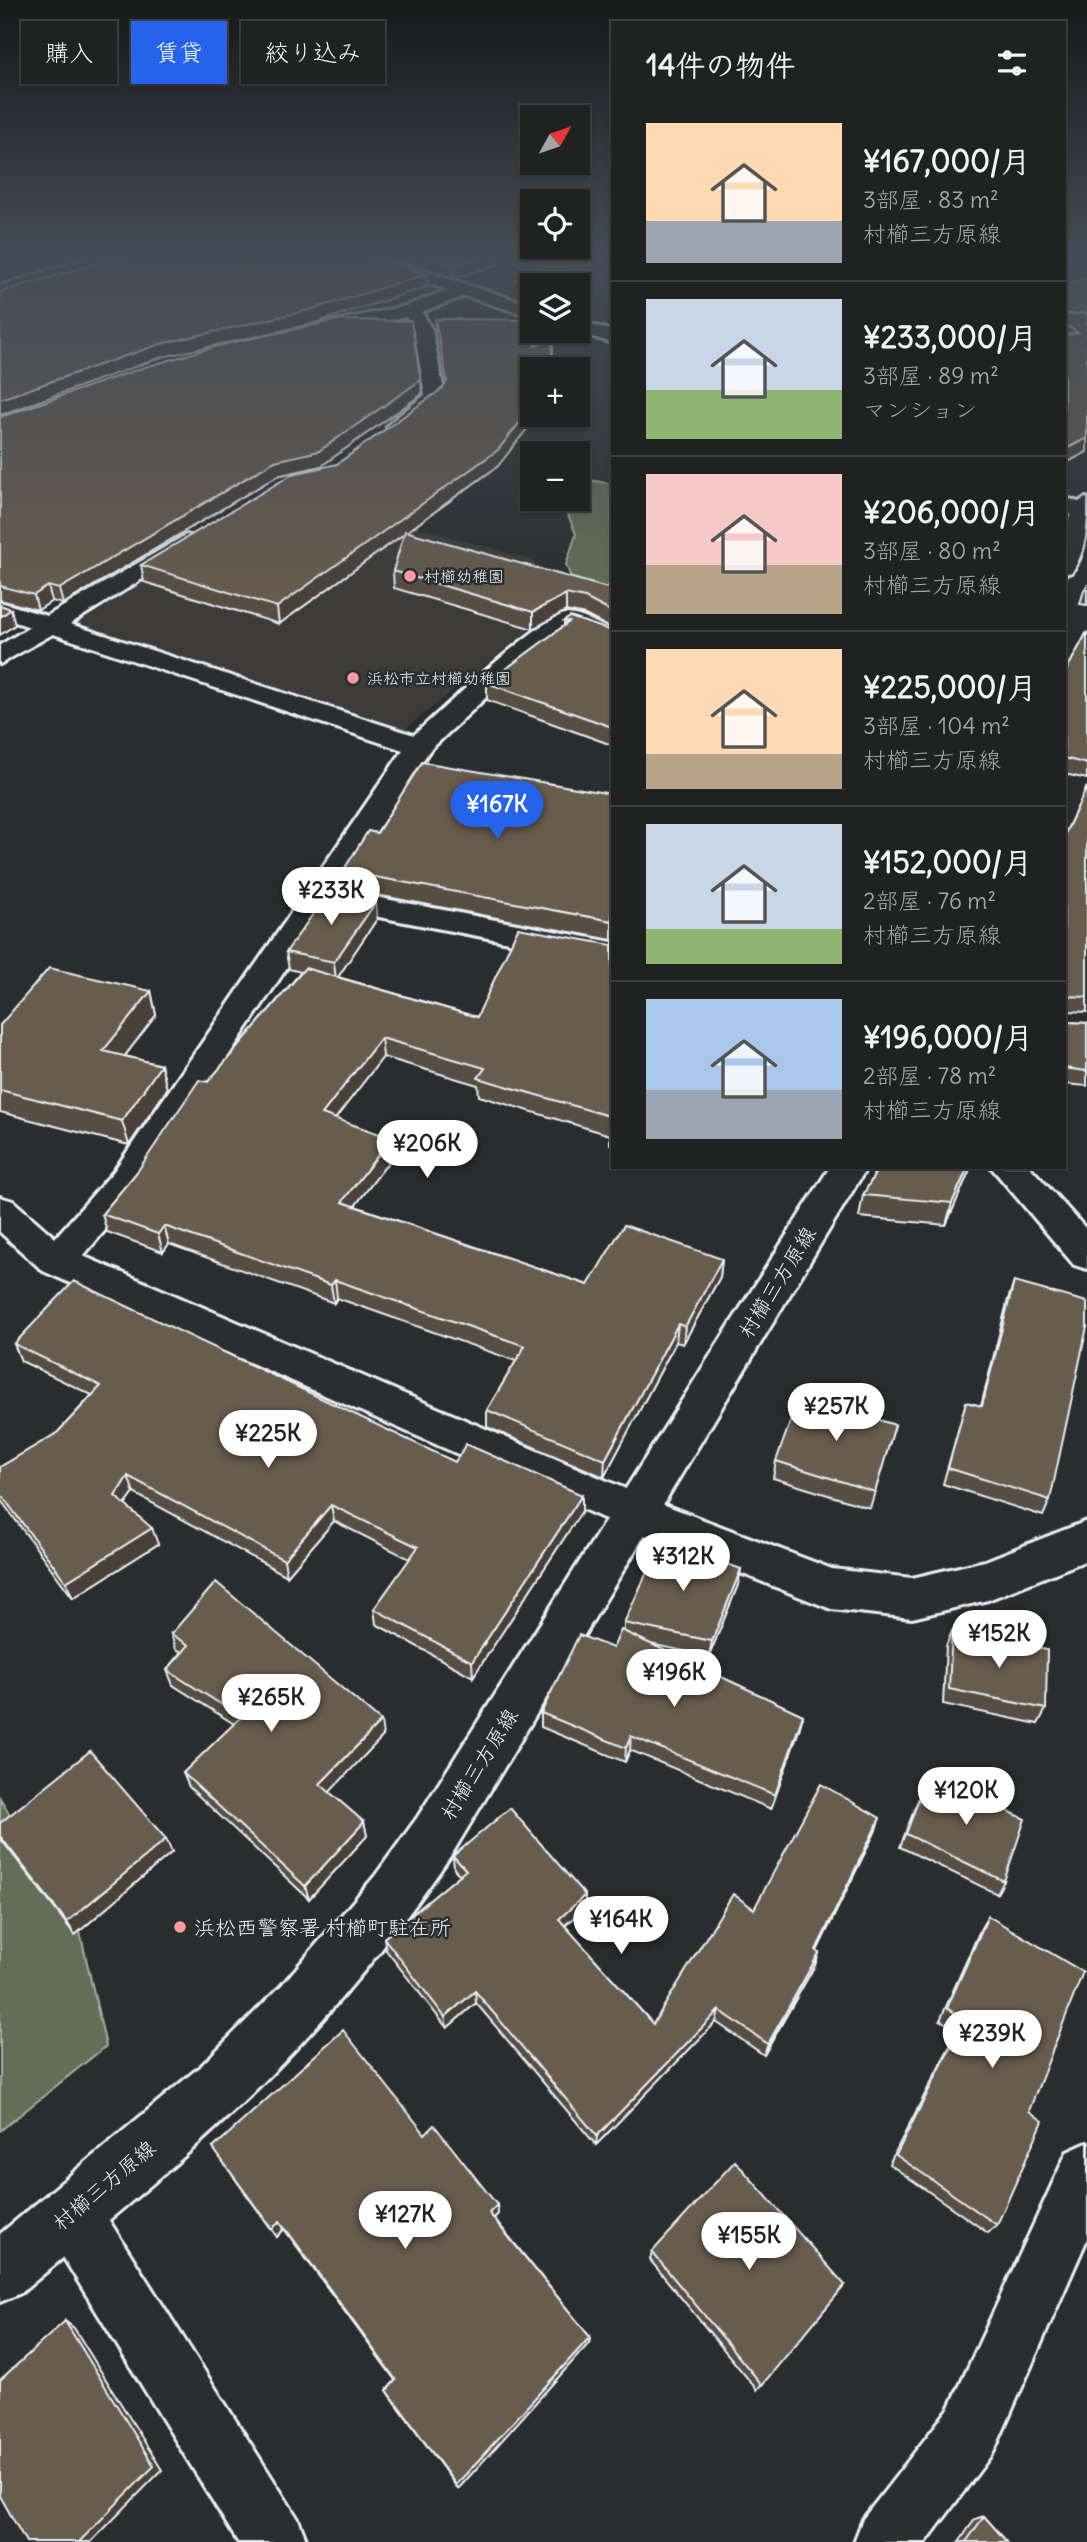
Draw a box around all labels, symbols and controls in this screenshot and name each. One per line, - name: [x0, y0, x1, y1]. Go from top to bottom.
- chip: 購入: [21, 21, 117, 84]
- chip: 賃貸: [131, 21, 227, 84]
- chip: 絞り込み: [241, 21, 385, 84]
- icon: filters: [993, 44, 1031, 82]
- text: 14件の物件: [646, 46, 795, 84]
- north arrow: [520, 105, 590, 175]
- map controls: [520, 105, 590, 511]
- text: ¥167,000/月: [863, 142, 1031, 180]
- icon: home: [702, 151, 786, 235]
- text: 3部屋 · 83 m²: [863, 185, 999, 214]
- button: locate: [520, 189, 590, 259]
- text: 村櫛三方原線: [863, 219, 1001, 248]
- button: layers: [520, 273, 590, 343]
- text: ¥233,000/月: [863, 318, 1037, 356]
- icon: home: [702, 327, 786, 411]
- button: +: [520, 357, 590, 427]
- text: 3部屋 · 89 m²: [863, 361, 999, 390]
- text: マンション: [863, 395, 977, 424]
- button: −: [520, 441, 590, 511]
- text: ¥206,000/月: [863, 493, 1040, 531]
- icon: home: [702, 502, 786, 586]
- text: 3部屋 · 80 m²: [863, 536, 1001, 565]
- place label: 村櫛幼稚園: [424, 566, 504, 586]
- marker: 村櫛幼稚園: [402, 568, 418, 584]
- text: 村櫛三方原線: [863, 570, 1001, 599]
- place label: 浜松市立村櫛幼稚園: [367, 668, 511, 688]
- text: ¥225,000/月: [863, 668, 1037, 706]
- marker: 浜松市立村櫛幼稚園: [345, 670, 361, 686]
- icon: home: [702, 677, 786, 761]
- text: 3部屋 · 104 m²: [863, 711, 1010, 740]
- text: 村櫛三方原線: [863, 745, 1001, 774]
- pin: ¥167K: [448, 782, 546, 841]
- text: ¥167K: [466, 789, 528, 818]
- text: ¥152,000/月: [863, 843, 1032, 881]
- icon: home: [702, 852, 786, 936]
- pin: ¥233K: [282, 867, 380, 927]
- text: ¥233K: [298, 875, 364, 904]
- text: 2部屋 · 76 m²: [863, 886, 996, 915]
- text: 村櫛三方原線: [863, 920, 1001, 949]
- text: ¥196,000/月: [863, 1018, 1033, 1056]
- icon: home: [702, 1027, 786, 1111]
- text: 2部屋 · 78 m²: [863, 1061, 996, 1090]
- text: 村櫛三方原線: [863, 1095, 1001, 1124]
- pin: ¥206K: [378, 1120, 476, 1180]
- text: ¥206K: [393, 1128, 461, 1157]
- street label: 村櫛三方原線: [732, 1221, 822, 1343]
- pin: ¥257K: [787, 1384, 885, 1443]
- text: ¥257K: [804, 1391, 868, 1420]
- pin: ¥225K: [219, 1410, 317, 1470]
- text: ¥225K: [235, 1418, 301, 1447]
- pin: ¥312K: [634, 1534, 732, 1593]
- text: ¥312K: [652, 1541, 714, 1570]
- pin: ¥152K: [950, 1610, 1048, 1670]
- text: ¥152K: [968, 1618, 1030, 1647]
- pin: ¥196K: [625, 1650, 723, 1709]
- text: ¥196K: [642, 1657, 706, 1686]
- pin: ¥265K: [222, 1674, 320, 1734]
- text: ¥265K: [238, 1682, 304, 1711]
- street label: 村櫛三方原線: [434, 1703, 524, 1825]
- pin: ¥120K: [917, 1768, 1015, 1827]
- text: ¥120K: [934, 1775, 998, 1804]
- pin: ¥164K: [572, 1896, 670, 1956]
- text: ¥164K: [589, 1904, 653, 1933]
- place label: 浜松西警察署 村櫛町駐在所: [194, 1914, 451, 1941]
- marker: 浜松西警察署 村櫛町駐在所: [172, 1919, 188, 1935]
- pin: ¥239K: [943, 2010, 1041, 2070]
- text: ¥239K: [959, 2018, 1025, 2047]
- street label: 村櫛三方原線: [47, 2134, 161, 2236]
- pin: ¥127K: [356, 2192, 454, 2251]
- text: ¥127K: [375, 2199, 435, 2228]
- pin: ¥155K: [700, 2212, 798, 2272]
- text: ¥155K: [717, 2220, 781, 2249]

